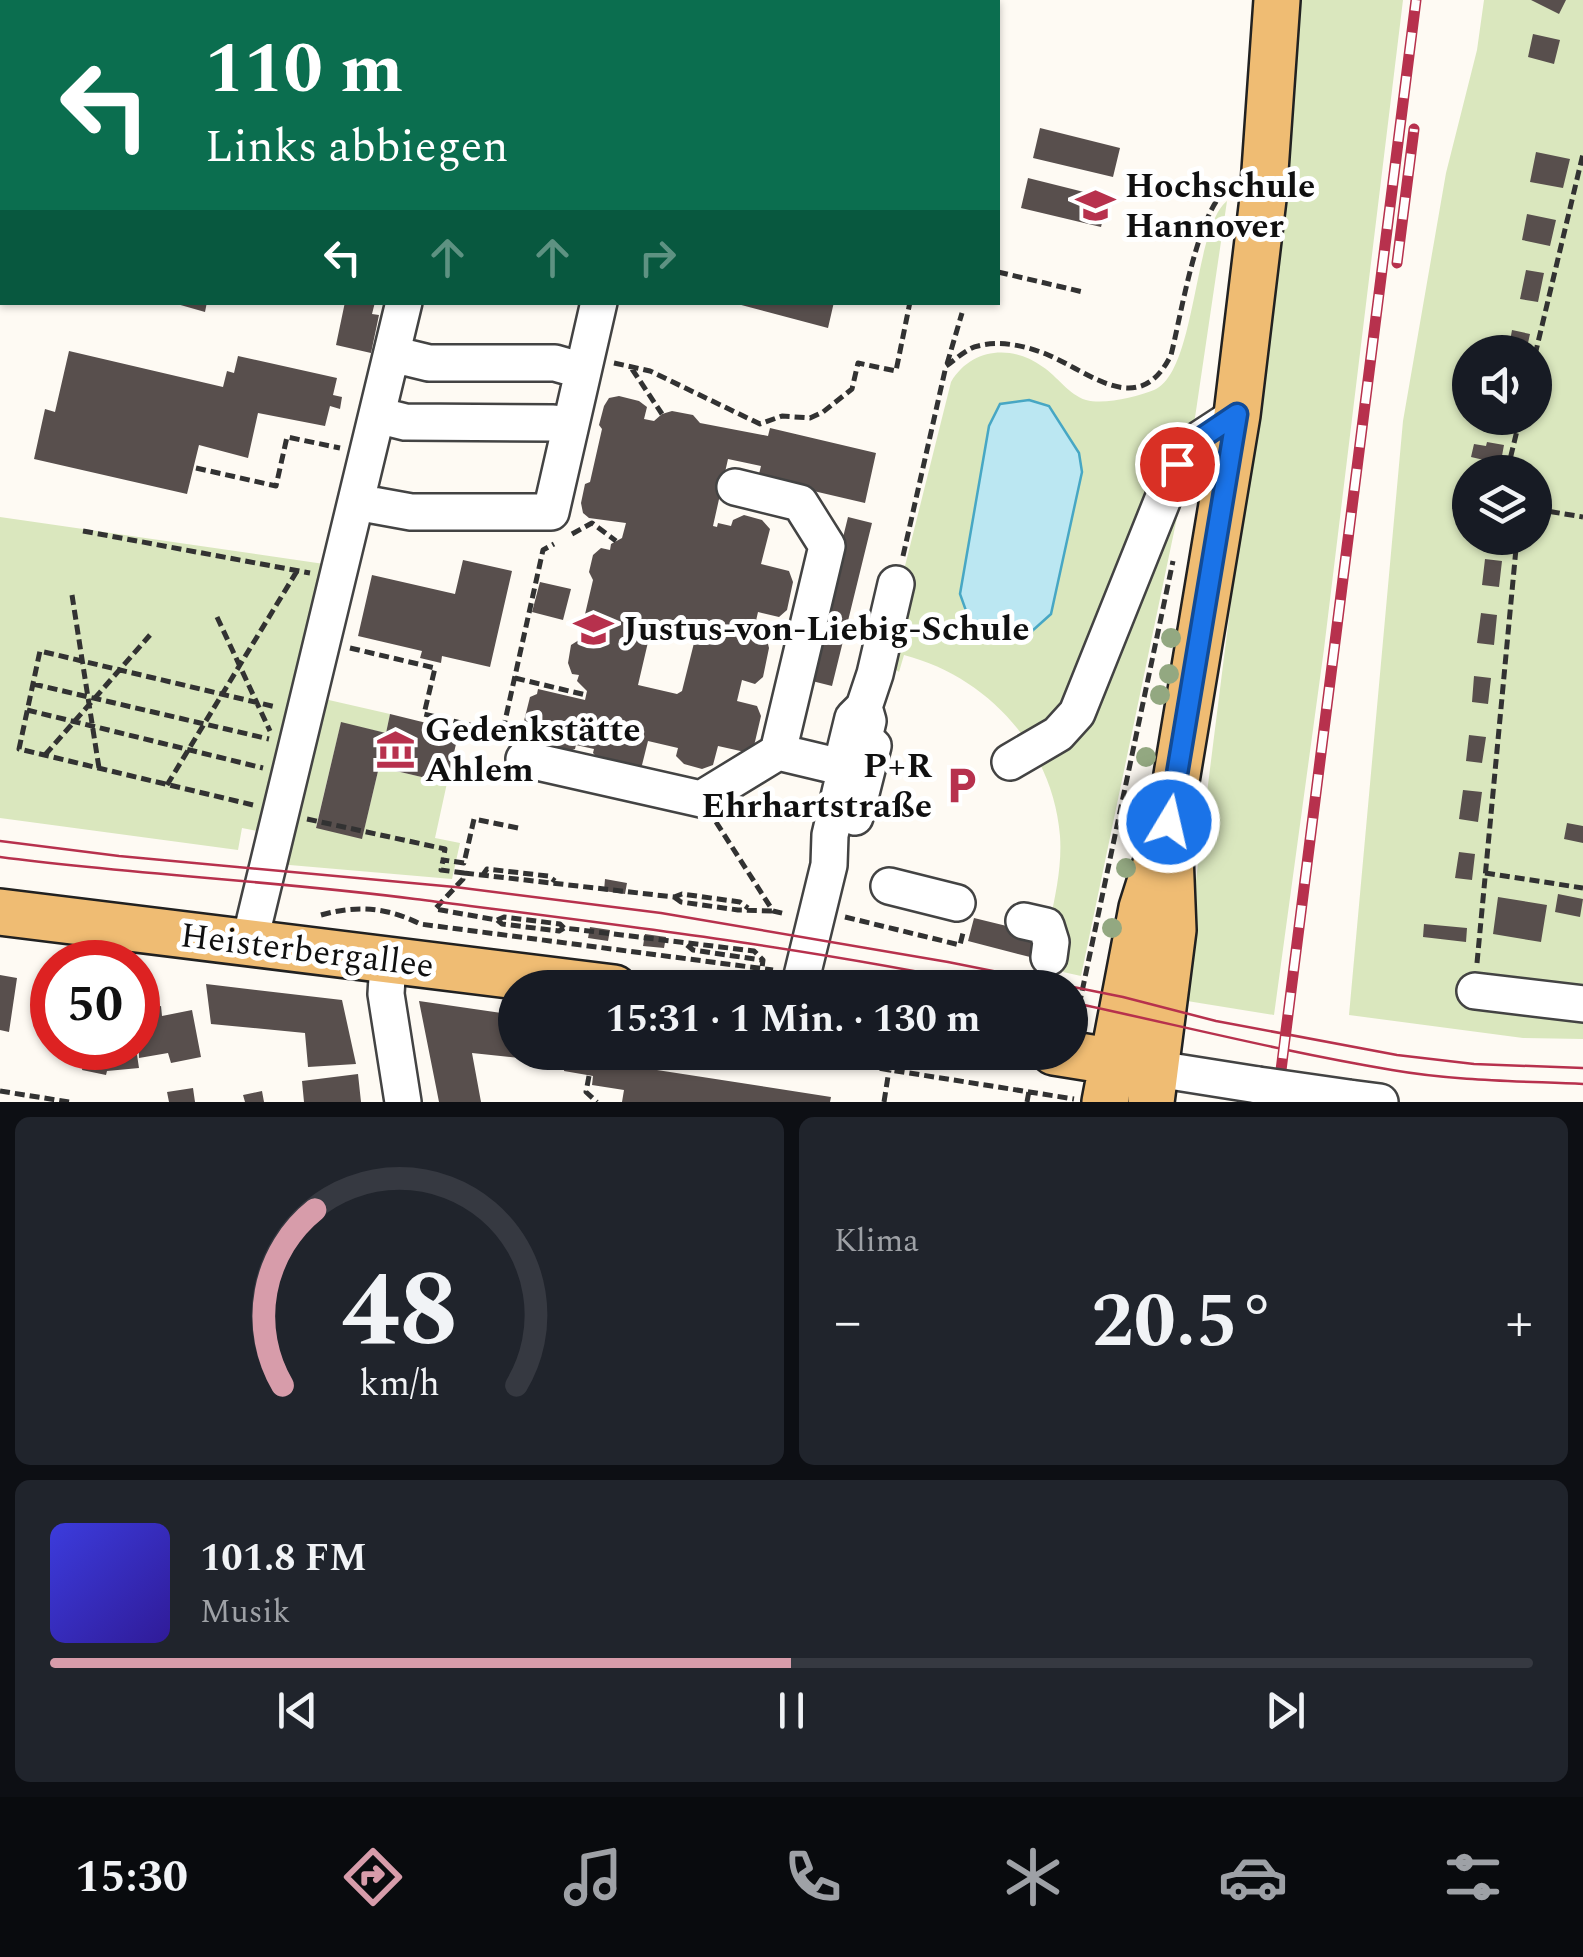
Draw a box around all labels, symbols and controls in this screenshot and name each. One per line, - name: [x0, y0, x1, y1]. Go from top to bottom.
- text: 110 m: [205, 17, 403, 123]
- icon: left: [40, 40, 170, 170]
- text: Links abbiegen: [205, 113, 509, 182]
- place label: Hochschule Hannover: [1125, 160, 1315, 253]
- school or university icon: Hochschule Hannover: [1074, 185, 1116, 227]
- icon: left: [315, 230, 370, 285]
- icon: ahead: [420, 230, 475, 285]
- icon: ahead: [525, 230, 580, 285]
- icon: right: [630, 230, 685, 285]
- map controls: [1452, 335, 1552, 555]
- button: sound: [1452, 335, 1552, 435]
- pin: [1135, 422, 1220, 507]
- icon: arrive: [1150, 437, 1205, 492]
- button: layers: [1452, 455, 1552, 555]
- place label: Justus-von-Liebig-Schule: [623, 603, 1030, 656]
- school or university icon: Justus-von-Liebig-Schule: [572, 608, 614, 650]
- place label: Gedenkstätte Ahlem: [425, 704, 641, 797]
- museum icon: Gedenkstätte Ahlem: [374, 729, 416, 771]
- place label: P+R Ehrhartstraße: [701, 740, 933, 833]
- parking icon: P+R Ehrhartstraße: [941, 765, 983, 807]
- position arrow: [1117, 770, 1221, 874]
- street label: Heisterbergallee: [177, 909, 437, 993]
- speed limit sign: 50: [30, 940, 160, 1070]
- text: 15:31 · 1 Min. · 130 m: [605, 991, 981, 1049]
- text: Klima: [834, 1217, 919, 1266]
- text: 48: [341, 1233, 458, 1391]
- text: 20.5°: [1092, 1266, 1275, 1380]
- text: −: [834, 1281, 862, 1364]
- text: +: [1505, 1281, 1533, 1364]
- text: km/h: [359, 1357, 440, 1412]
- text: 101.8 FM: [200, 1530, 367, 1588]
- text: Musik: [200, 1588, 290, 1637]
- icon: previous: [270, 1683, 325, 1738]
- icon: pause: [764, 1683, 819, 1738]
- icon: next: [1258, 1683, 1313, 1738]
- icon: directions: [338, 1842, 408, 1912]
- icon: music: [558, 1842, 628, 1912]
- icon: phone: [778, 1842, 848, 1912]
- icon: climate: [998, 1842, 1068, 1912]
- icon: car: [1218, 1842, 1288, 1912]
- icon: filters: [1438, 1842, 1508, 1912]
- text: 15:30: [75, 1843, 188, 1912]

